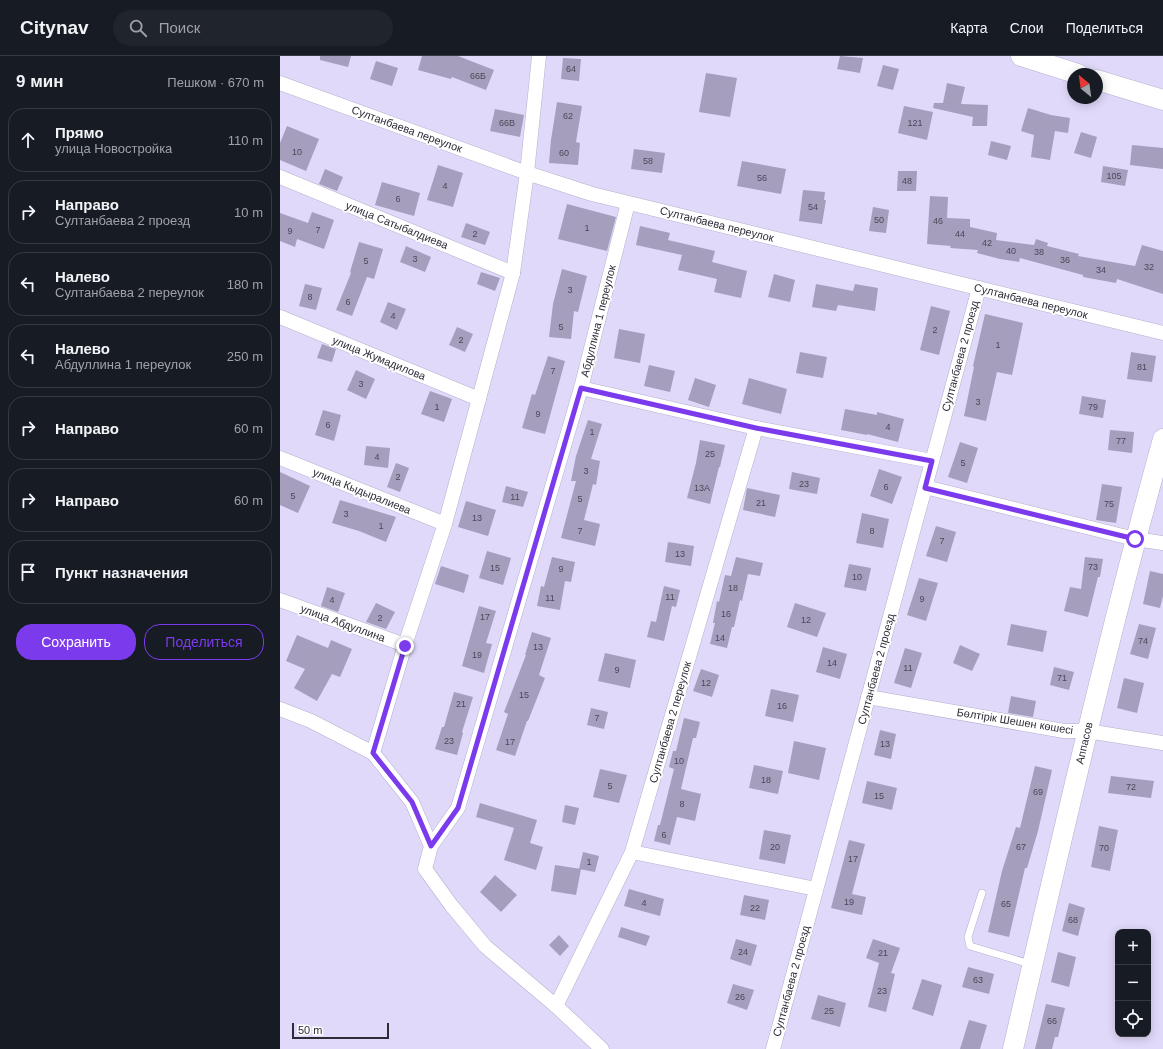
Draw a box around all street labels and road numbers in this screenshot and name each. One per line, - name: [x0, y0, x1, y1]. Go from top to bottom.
- street label: Султанбаева переулок: [350, 103, 464, 155]
- street label: улица Сатыбалдиева: [344, 199, 451, 251]
- street label: Султанбаева переулок: [659, 204, 775, 244]
- street label: Абдуллина 1 переулок: [578, 264, 618, 378]
- street label: Султанбаева переулок: [973, 281, 1089, 321]
- street label: Султанбаева 2 проезд: [939, 299, 981, 413]
- street label: улица Жумадилова: [331, 334, 428, 383]
- street label: улица Кыдыралиева: [311, 466, 414, 516]
- street label: улица Абдуллина: [299, 602, 388, 644]
- street label: Султанбаева 2 проезд: [855, 612, 897, 726]
- street label: Султанбаева 2 переулок: [647, 660, 693, 784]
- street label: Бөлтірік Шешен көшесі: [956, 706, 1074, 736]
- street label: Аппасов: [1073, 721, 1095, 765]
- street label: Султанбаева 2 проезд: [770, 924, 812, 1038]

